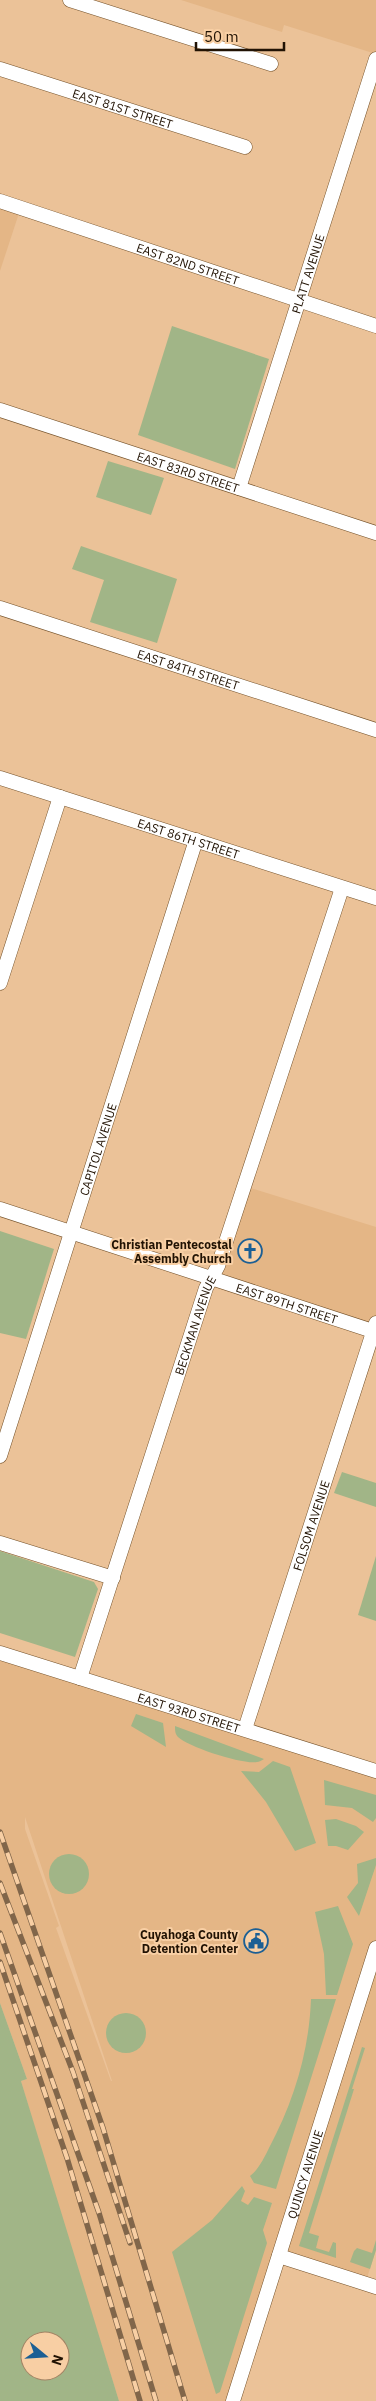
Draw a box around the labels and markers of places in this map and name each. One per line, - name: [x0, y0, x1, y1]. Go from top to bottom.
- place label: Christian Pentecostal Assembly Church: [111, 1237, 232, 1266]
- church icon: Christian Pentecostal Assembly Church: [237, 1238, 263, 1264]
- place label: Cuyahoga County Detention Center: [140, 1927, 239, 1956]
- public building icon: Cuyahoga County Detention Center: [243, 1928, 269, 1954]

